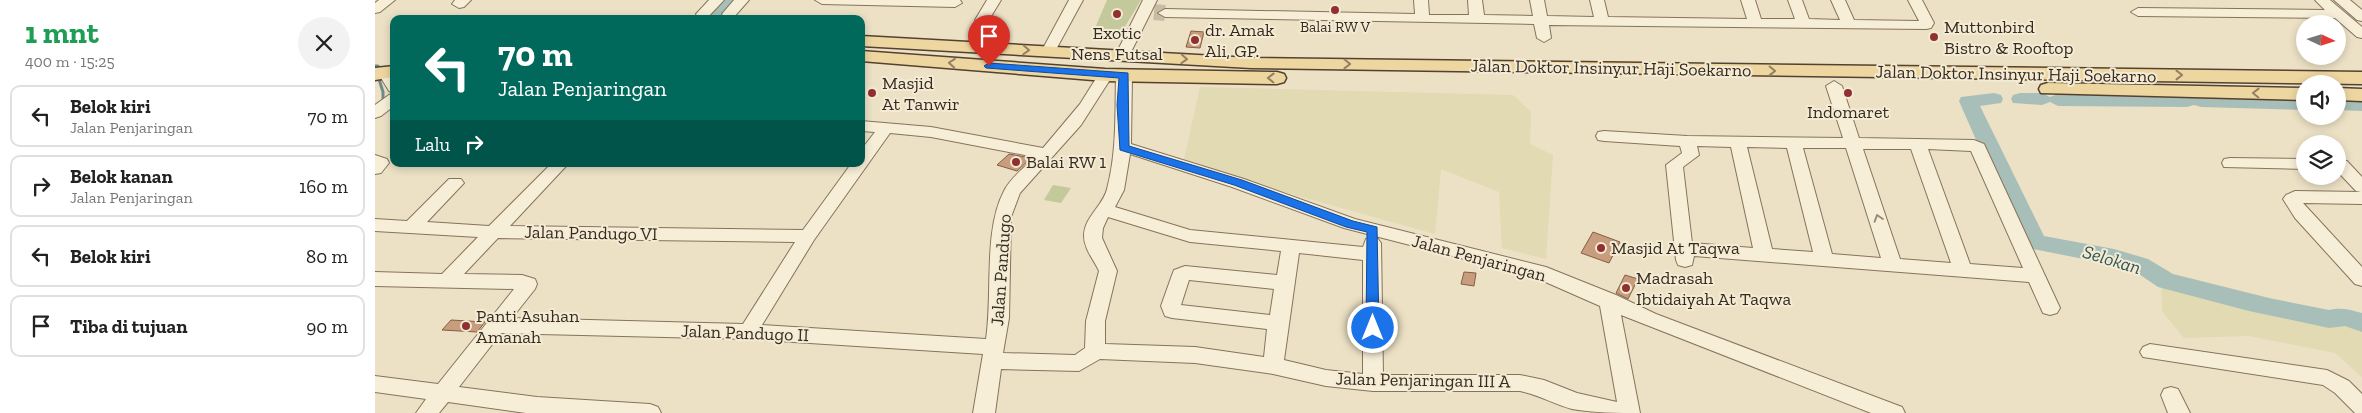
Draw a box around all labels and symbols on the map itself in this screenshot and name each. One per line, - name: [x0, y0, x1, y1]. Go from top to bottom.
- marker: Balai RW V: [1329, 4, 1341, 16]
- marker: Exotic Nens Futsal: [1111, 8, 1123, 20]
- pin: [968, 15, 1010, 66]
- north arrow: [2296, 15, 2346, 65]
- place label: Muttonbird Bistro & Rooftop: [1944, 16, 2074, 59]
- place label: Balai RW V: [1300, 18, 1370, 36]
- place label: dr. Amak Ali, GP.: [1205, 19, 1275, 62]
- place label: Exotic Nens Futsal: [1071, 22, 1163, 65]
- marker: Muttonbird Bistro & Rooftop: [1928, 31, 1940, 43]
- marker: dr. Amak Ali, GP.: [1189, 34, 1201, 46]
- one-way arrow: [1022, 45, 1030, 56]
- one-way arrow: [1180, 54, 1188, 65]
- street label: Jalan Doktor Insinyur Haji Soekarno: [1471, 55, 1751, 81]
- one-way arrow: [948, 57, 956, 68]
- one-way arrow: [1343, 59, 1351, 69]
- street label: Jalan Doktor Insinyur Haji Soekarno: [1876, 61, 2156, 87]
- one-way arrow: [1768, 66, 1776, 76]
- one-way arrow: [2176, 70, 2183, 80]
- place label: Masjid At Tanwir: [882, 72, 960, 115]
- one-way arrow: [1267, 73, 1275, 83]
- marker: Masjid At Tanwir: [866, 87, 878, 99]
- marker: Indomaret: [1842, 87, 1854, 99]
- one-way arrow: [2252, 87, 2260, 98]
- place label: Indomaret: [1807, 101, 1889, 123]
- place label: Balai RW 1: [1026, 151, 1106, 173]
- marker: Balai RW 1: [1010, 156, 1022, 168]
- street label: Jalan Pandugo: [986, 213, 1016, 327]
- one-way arrow: [1874, 215, 1884, 223]
- street label: Jalan Pandugo VI: [524, 221, 658, 245]
- street label: Jalan Penjaringan: [1409, 230, 1549, 287]
- place label: Masjid At Taqwa: [1611, 237, 1740, 259]
- water label: Selokan: [2080, 240, 2144, 279]
- marker: Masjid At Taqwa: [1595, 242, 1607, 254]
- place label: Madrasah Ibtidaiyah At Taqwa: [1636, 267, 1791, 310]
- marker: Madrasah Ibtidaiyah At Taqwa: [1620, 282, 1632, 294]
- position arrow: [1346, 301, 1398, 353]
- place label: Panti Asuhan Amanah: [476, 305, 580, 348]
- marker: Panti Asuhan Amanah: [460, 320, 472, 332]
- street label: Jalan Pandugo II: [681, 320, 810, 346]
- street label: Jalan Penjaringan III A: [1335, 367, 1511, 393]

